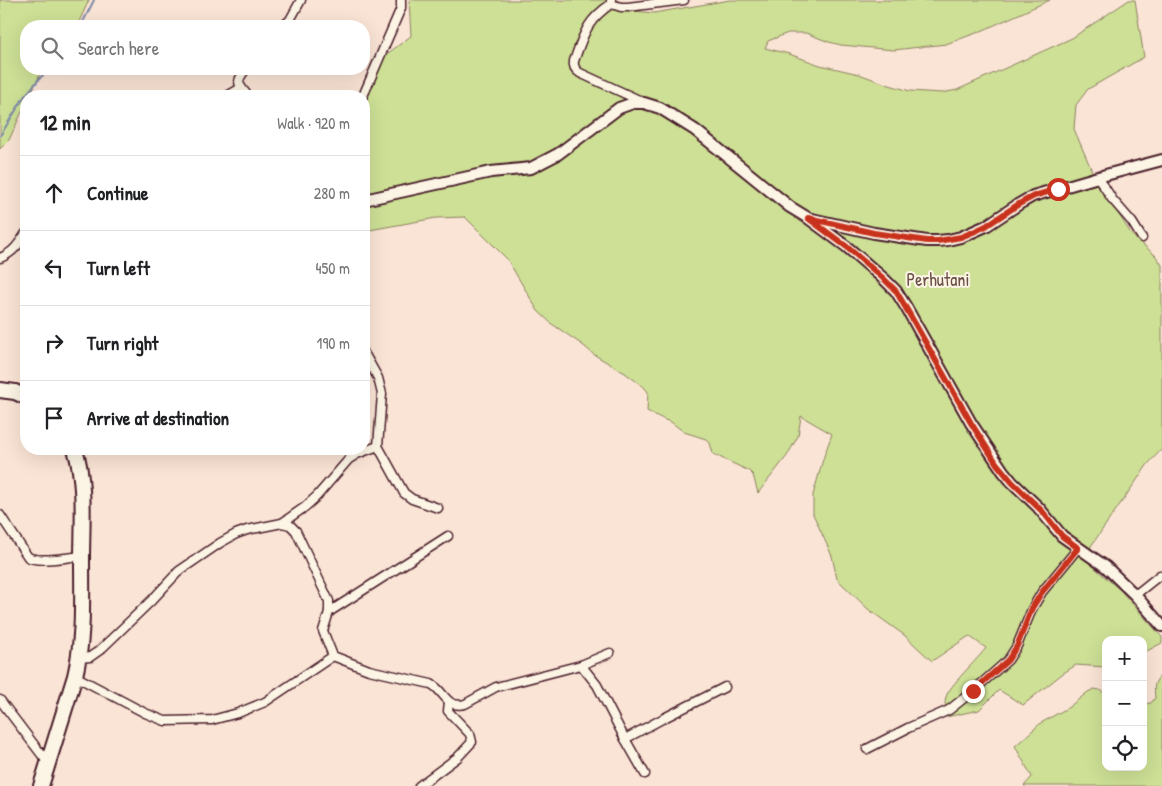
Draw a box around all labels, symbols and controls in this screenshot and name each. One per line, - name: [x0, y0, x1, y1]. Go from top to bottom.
- search box: [20, 20, 370, 75]
- icon: search: [38, 34, 66, 62]
- text: Search here: [78, 35, 159, 61]
- text: 12 min: [40, 108, 91, 137]
- text: Walk · 920 m: [277, 112, 350, 134]
- route start: [1047, 178, 1070, 201]
- icon: ahead: [40, 179, 68, 207]
- text: Continue: [87, 180, 148, 206]
- text: 280 m: [314, 182, 350, 204]
- icon: left: [40, 254, 68, 282]
- text: Turn left: [87, 255, 150, 281]
- text: 450 m: [316, 257, 350, 279]
- park label: Perhutani: [907, 267, 969, 292]
- icon: right: [40, 329, 68, 357]
- text: Turn right: [87, 330, 158, 356]
- text: 190 m: [317, 332, 350, 354]
- icon: arrive: [40, 404, 68, 432]
- text: Arrive at destination: [87, 405, 229, 431]
- map controls: [1102, 636, 1147, 771]
- button: +: [1102, 636, 1147, 681]
- route end: [962, 680, 985, 703]
- button: −: [1102, 681, 1147, 726]
- button: locate: [1102, 726, 1147, 771]

